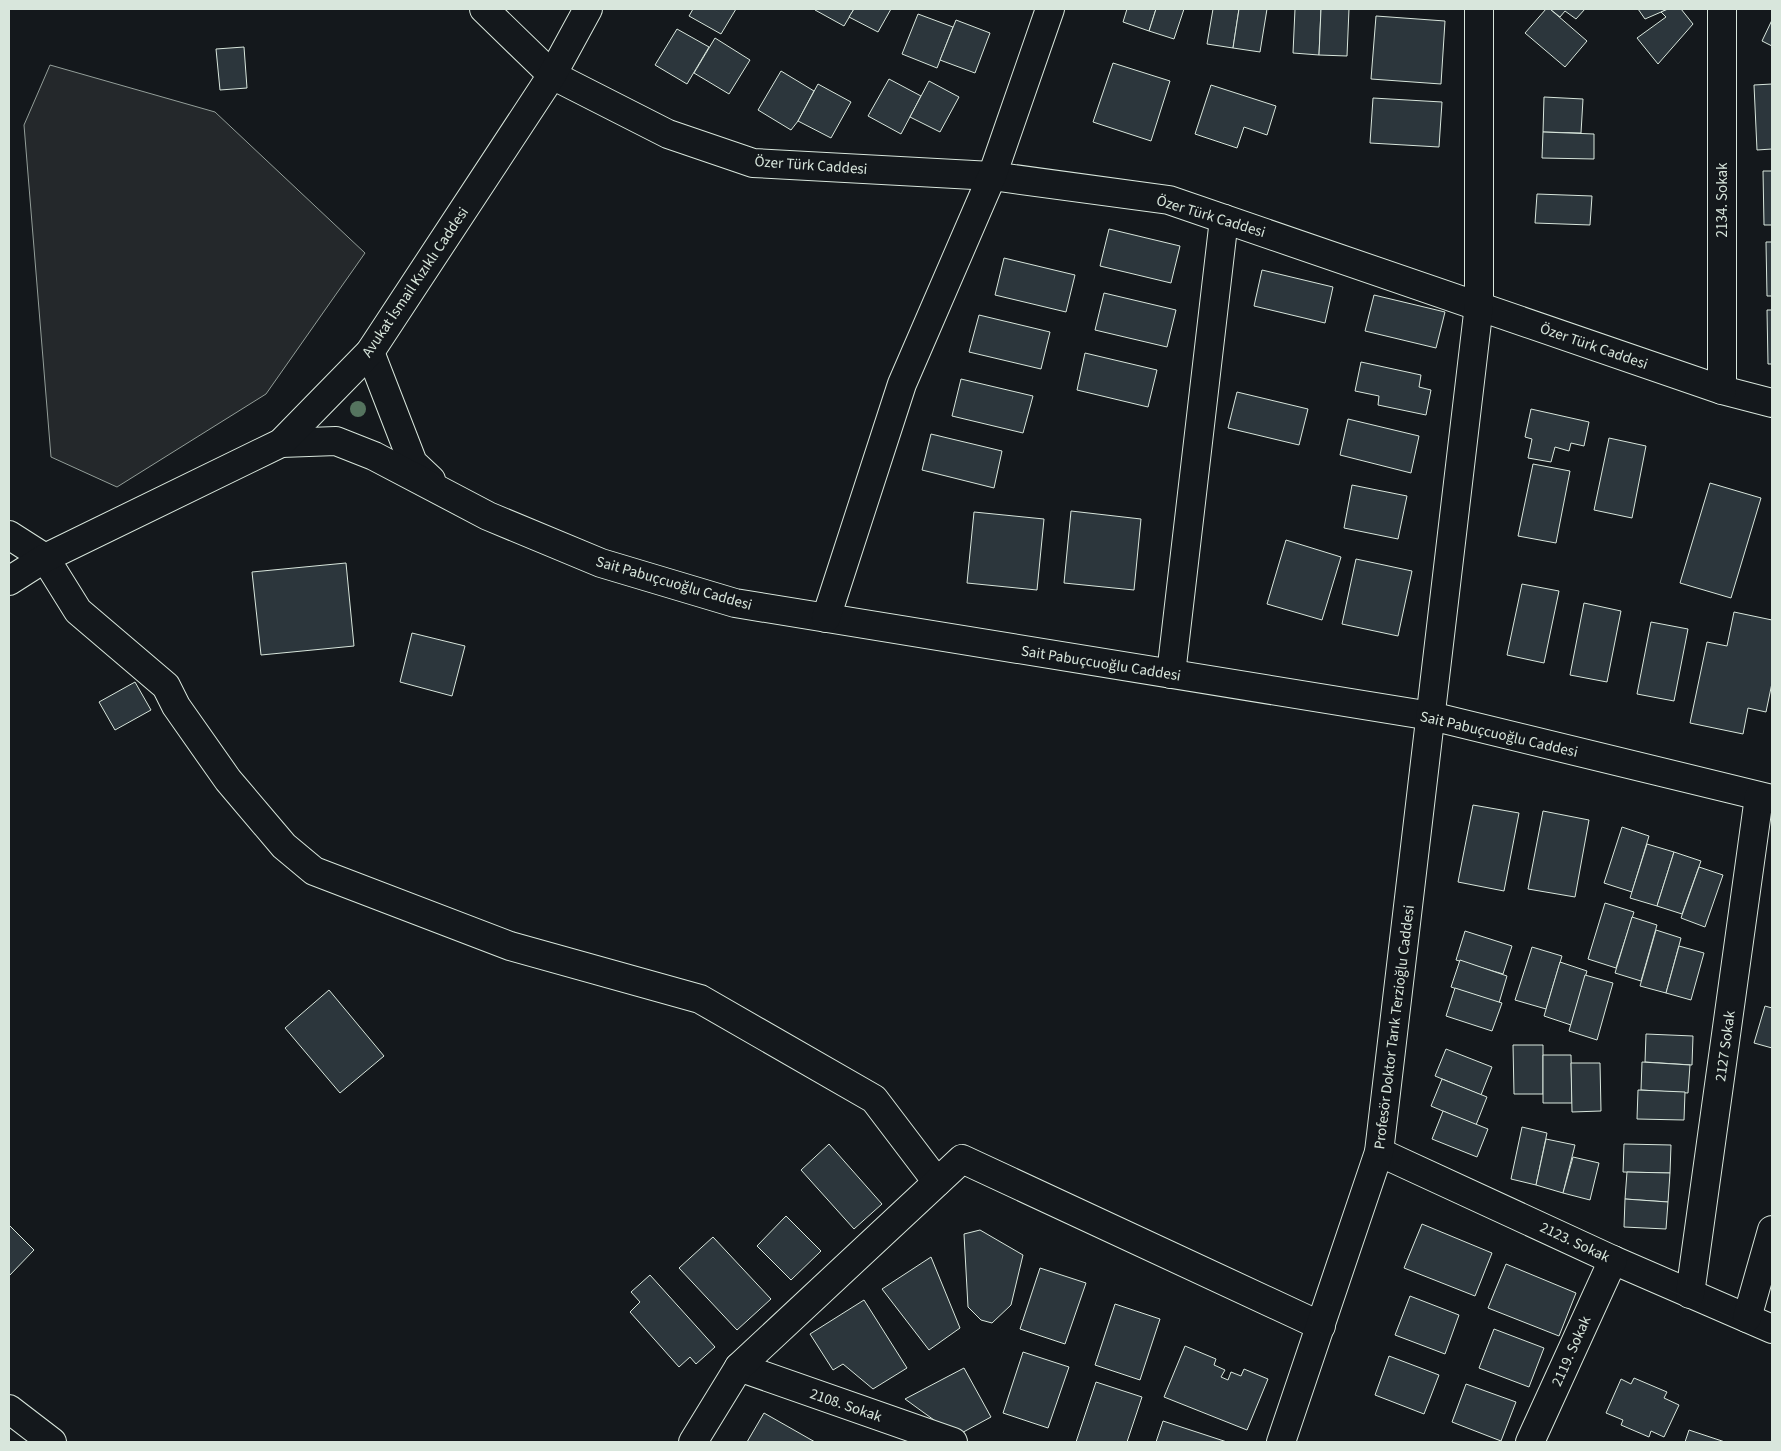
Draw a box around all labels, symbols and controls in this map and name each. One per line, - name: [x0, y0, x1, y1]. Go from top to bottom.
- street label: Özer Türk Caddesi: [754, 151, 868, 180]
- street label: 2134. Sokak: [1712, 162, 1733, 237]
- street label: Özer Türk Caddesi: [1154, 190, 1268, 243]
- street label: Avukat İsmail Kızıklı Caddesi: [357, 203, 474, 362]
- street label: Özer Türk Caddesi: [1537, 318, 1651, 375]
- street label: Sait Pabuçcuoğlu Caddesi: [593, 551, 754, 616]
- street label: Sait Pabuçcuoğlu Caddesi: [1019, 640, 1182, 687]
- street label: Sait Pabuçcuoğlu Caddesi: [1418, 706, 1580, 763]
- street label: Profesör Doktor Tarık Terzioğlu Caddesi: [1369, 904, 1420, 1150]
- street label: 2127 Sokak: [1710, 1009, 1741, 1083]
- street label: 2123. Sokak: [1536, 1217, 1614, 1268]
- street label: 2119. Sokak: [1547, 1312, 1597, 1390]
- street label: 2108. Sokak: [807, 1383, 885, 1428]

